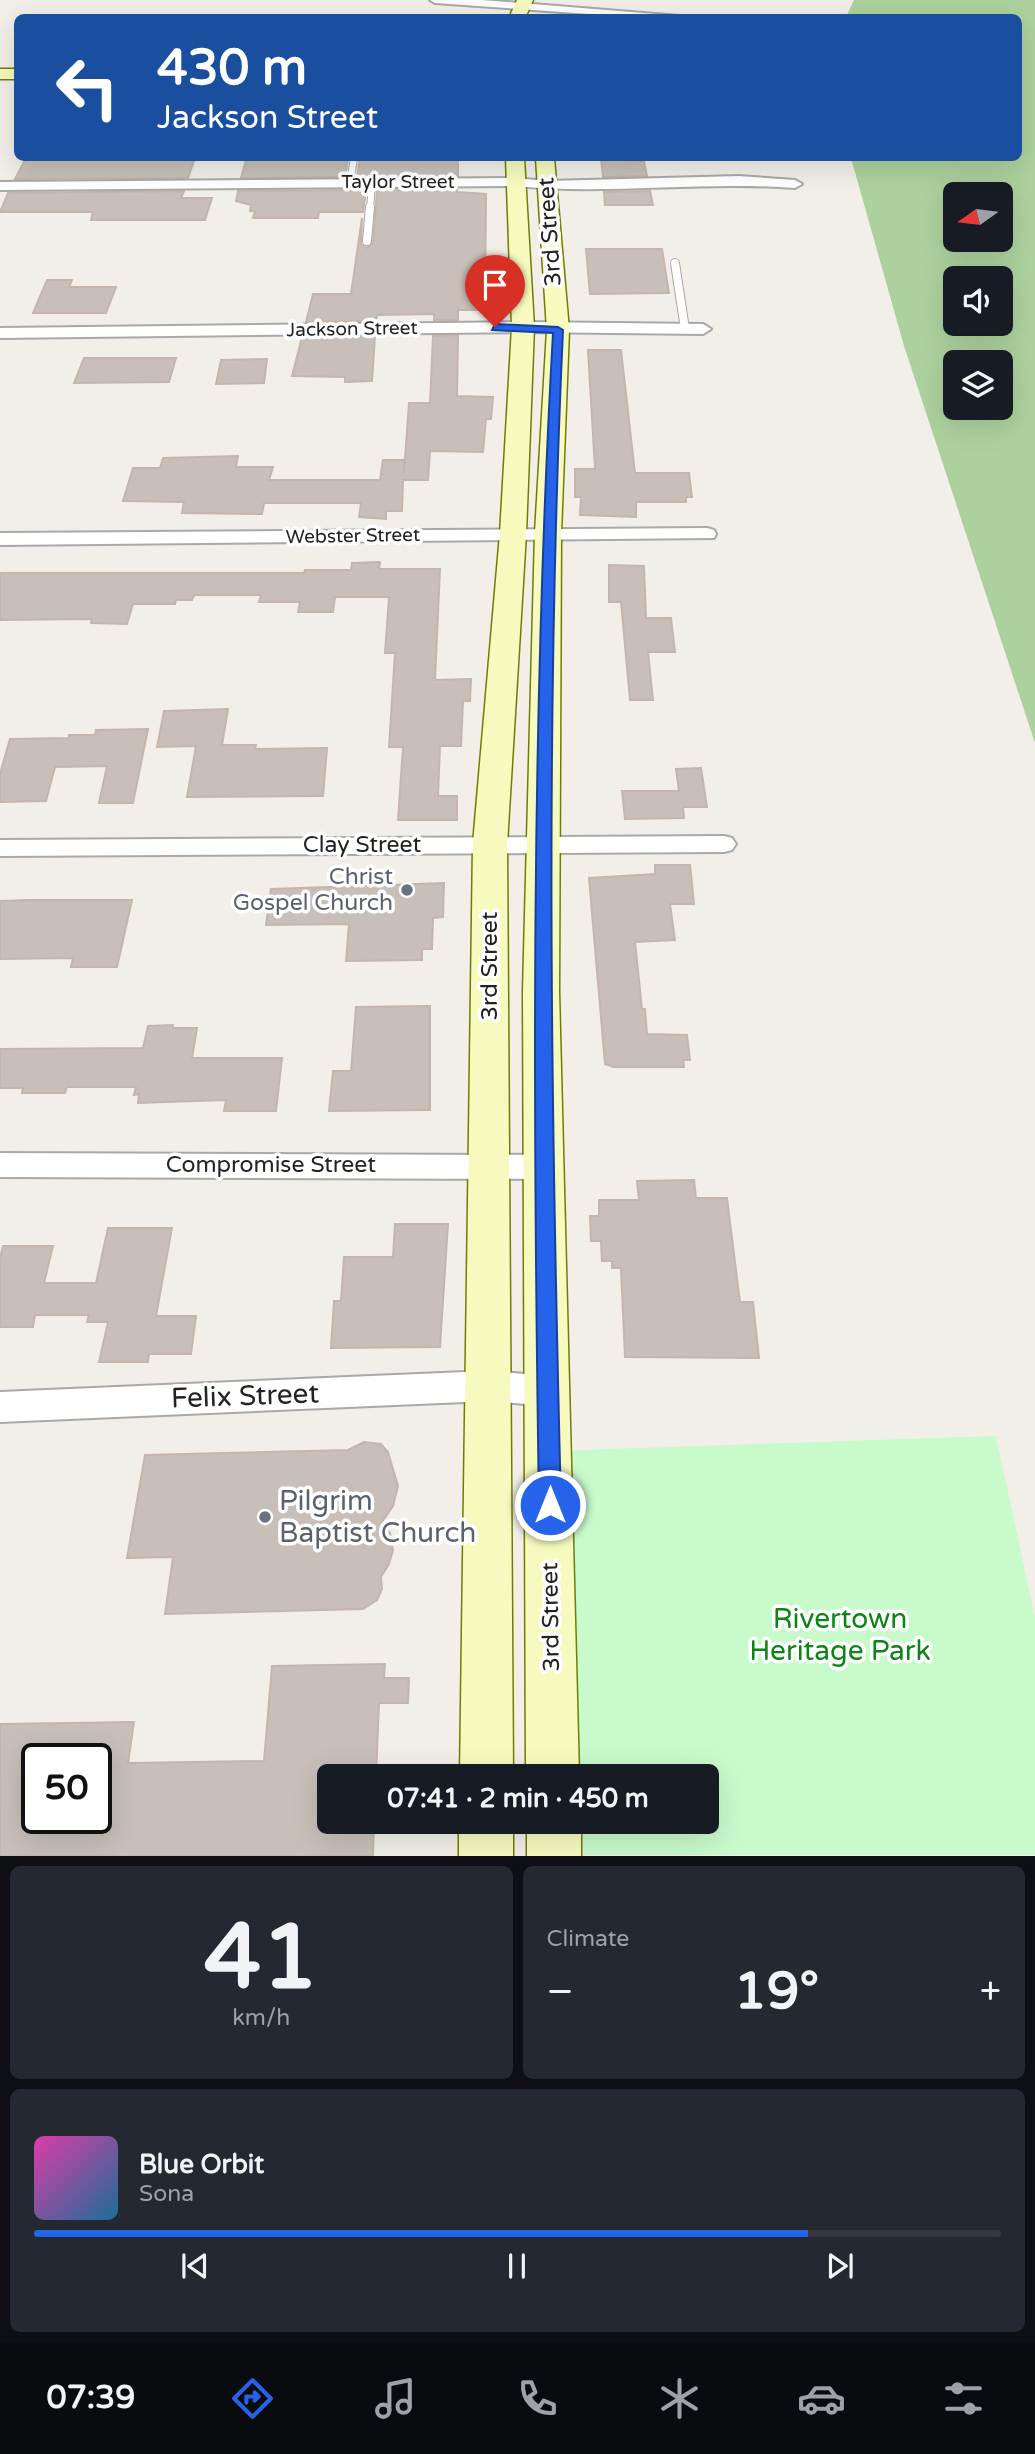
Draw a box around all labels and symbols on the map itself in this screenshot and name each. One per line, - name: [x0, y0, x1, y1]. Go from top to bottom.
- street label: Taylor Street: [341, 171, 455, 193]
- street label: 3rd Street: [532, 176, 568, 287]
- north arrow: [943, 182, 1013, 252]
- pin: [465, 255, 525, 327]
- street label: Jackson Street: [286, 317, 418, 341]
- street label: Webster Street: [286, 524, 420, 548]
- street label: Clay Street: [303, 831, 421, 859]
- place label: Christ Gospel Church: [233, 863, 393, 917]
- marker: Christ Gospel Church: [399, 882, 415, 898]
- street label: 3rd Street: [476, 911, 504, 1021]
- street label: Compromise Street: [166, 1151, 376, 1179]
- street label: Felix Street: [170, 1376, 320, 1416]
- position arrow: [513, 1468, 587, 1542]
- place label: Pilgrim Baptist Church: [279, 1484, 476, 1550]
- marker: Pilgrim Baptist Church: [257, 1509, 273, 1525]
- street label: 3rd Street: [536, 1562, 566, 1672]
- park label: Rivertown Heritage Park: [749, 1602, 931, 1668]
- speed limit sign: 50: [21, 1743, 112, 1834]

